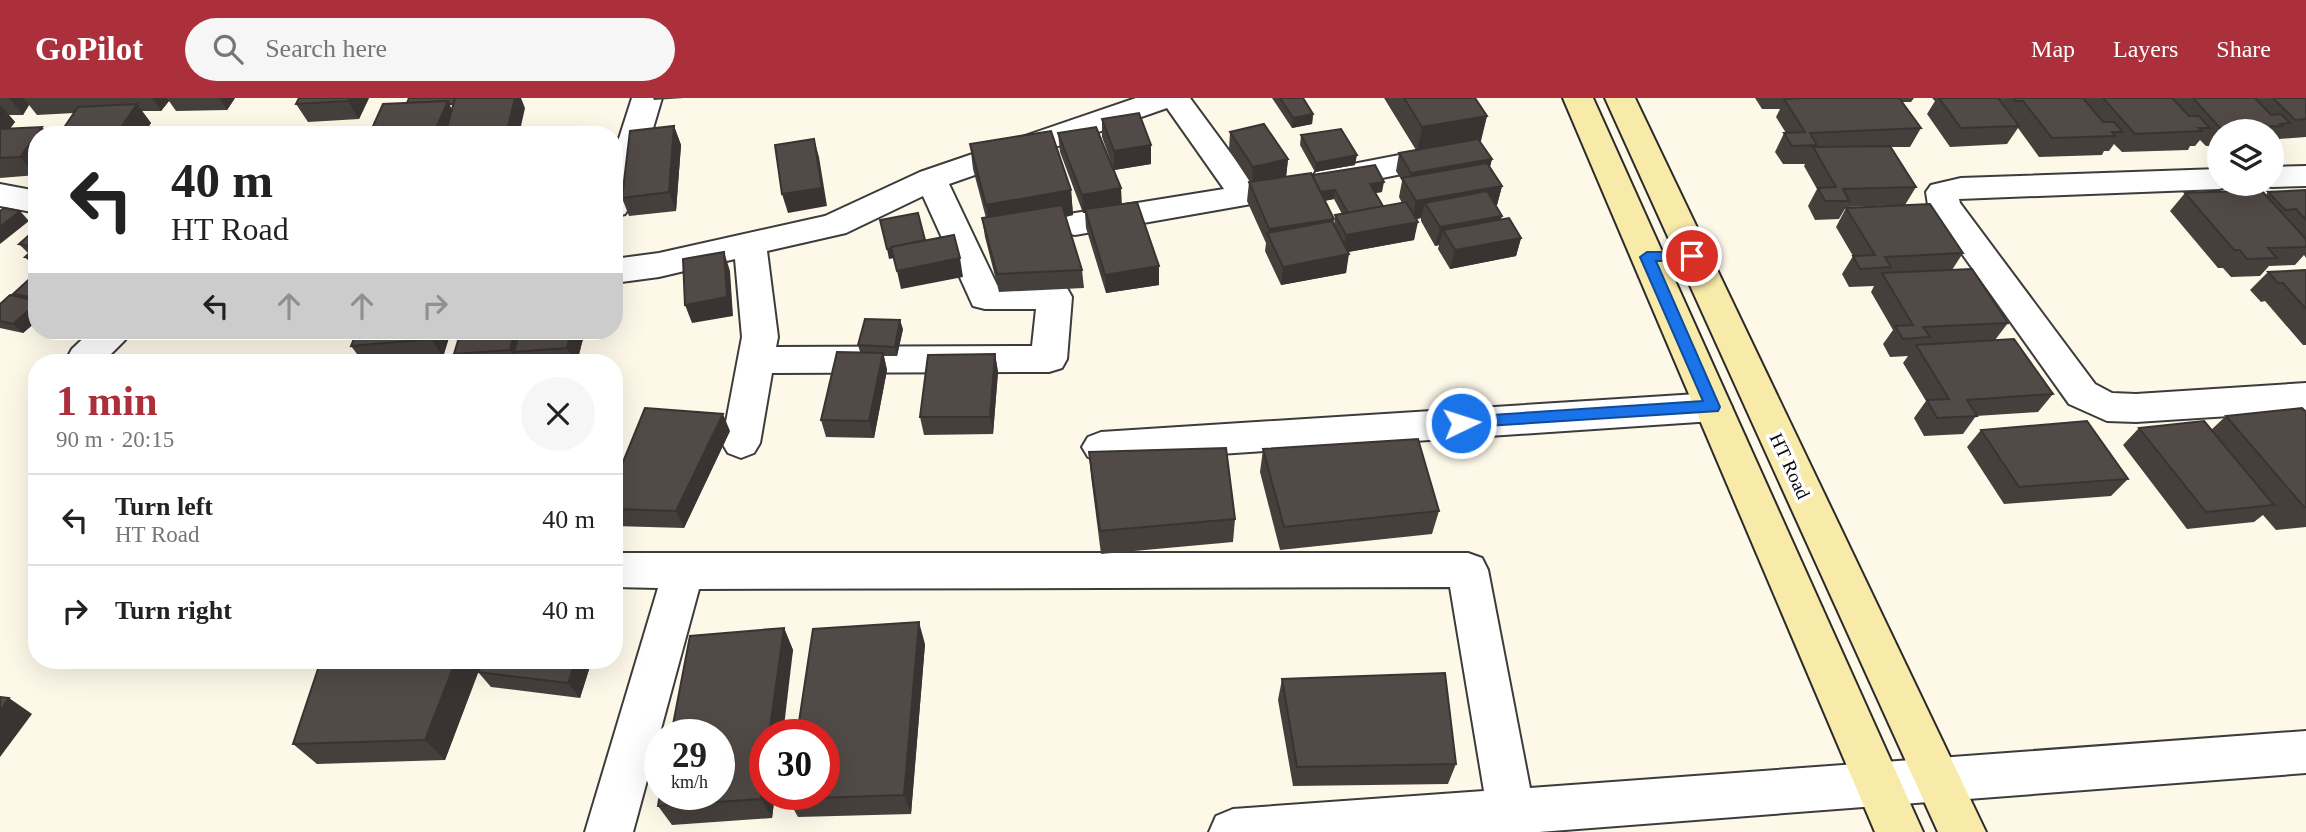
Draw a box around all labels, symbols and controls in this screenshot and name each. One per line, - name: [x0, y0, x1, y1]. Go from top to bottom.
- search box: [185, 18, 675, 81]
- icon: search: [209, 30, 247, 68]
- text: GoPilot: [35, 31, 143, 67]
- text: Search here: [265, 34, 387, 63]
- text: Map: [2031, 36, 2075, 62]
- text: Layers: [2113, 36, 2178, 62]
- text: Share: [2216, 36, 2271, 62]
- map controls: [2207, 119, 2284, 196]
- button: layers: [2207, 119, 2284, 196]
- text: 40 m: [171, 153, 273, 208]
- icon: left: [56, 154, 147, 245]
- text: HT Road: [171, 211, 289, 247]
- pin: [1662, 226, 1722, 286]
- icon: arrive: [1673, 237, 1711, 275]
- icon: left: [197, 287, 235, 325]
- icon: ahead: [270, 287, 308, 325]
- icon: ahead: [343, 287, 381, 325]
- icon: right: [416, 287, 454, 325]
- button: close: [521, 377, 595, 451]
- text: 1 min: [56, 378, 158, 424]
- position arrow: [1424, 386, 1498, 460]
- text: 90 m · 20:15: [56, 427, 174, 452]
- street label: HT Road: [1766, 430, 1814, 503]
- text: Turn left: [115, 492, 213, 521]
- icon: left: [56, 501, 94, 539]
- text: 40 m: [542, 505, 595, 534]
- text: HT Road: [115, 522, 200, 547]
- icon: right: [56, 592, 94, 630]
- text: Turn right: [115, 596, 232, 625]
- text: 40 m: [542, 596, 595, 625]
- speed limit sign: 30: [749, 719, 840, 810]
- text: 29: [672, 736, 707, 775]
- text: km/h: [671, 772, 708, 792]

